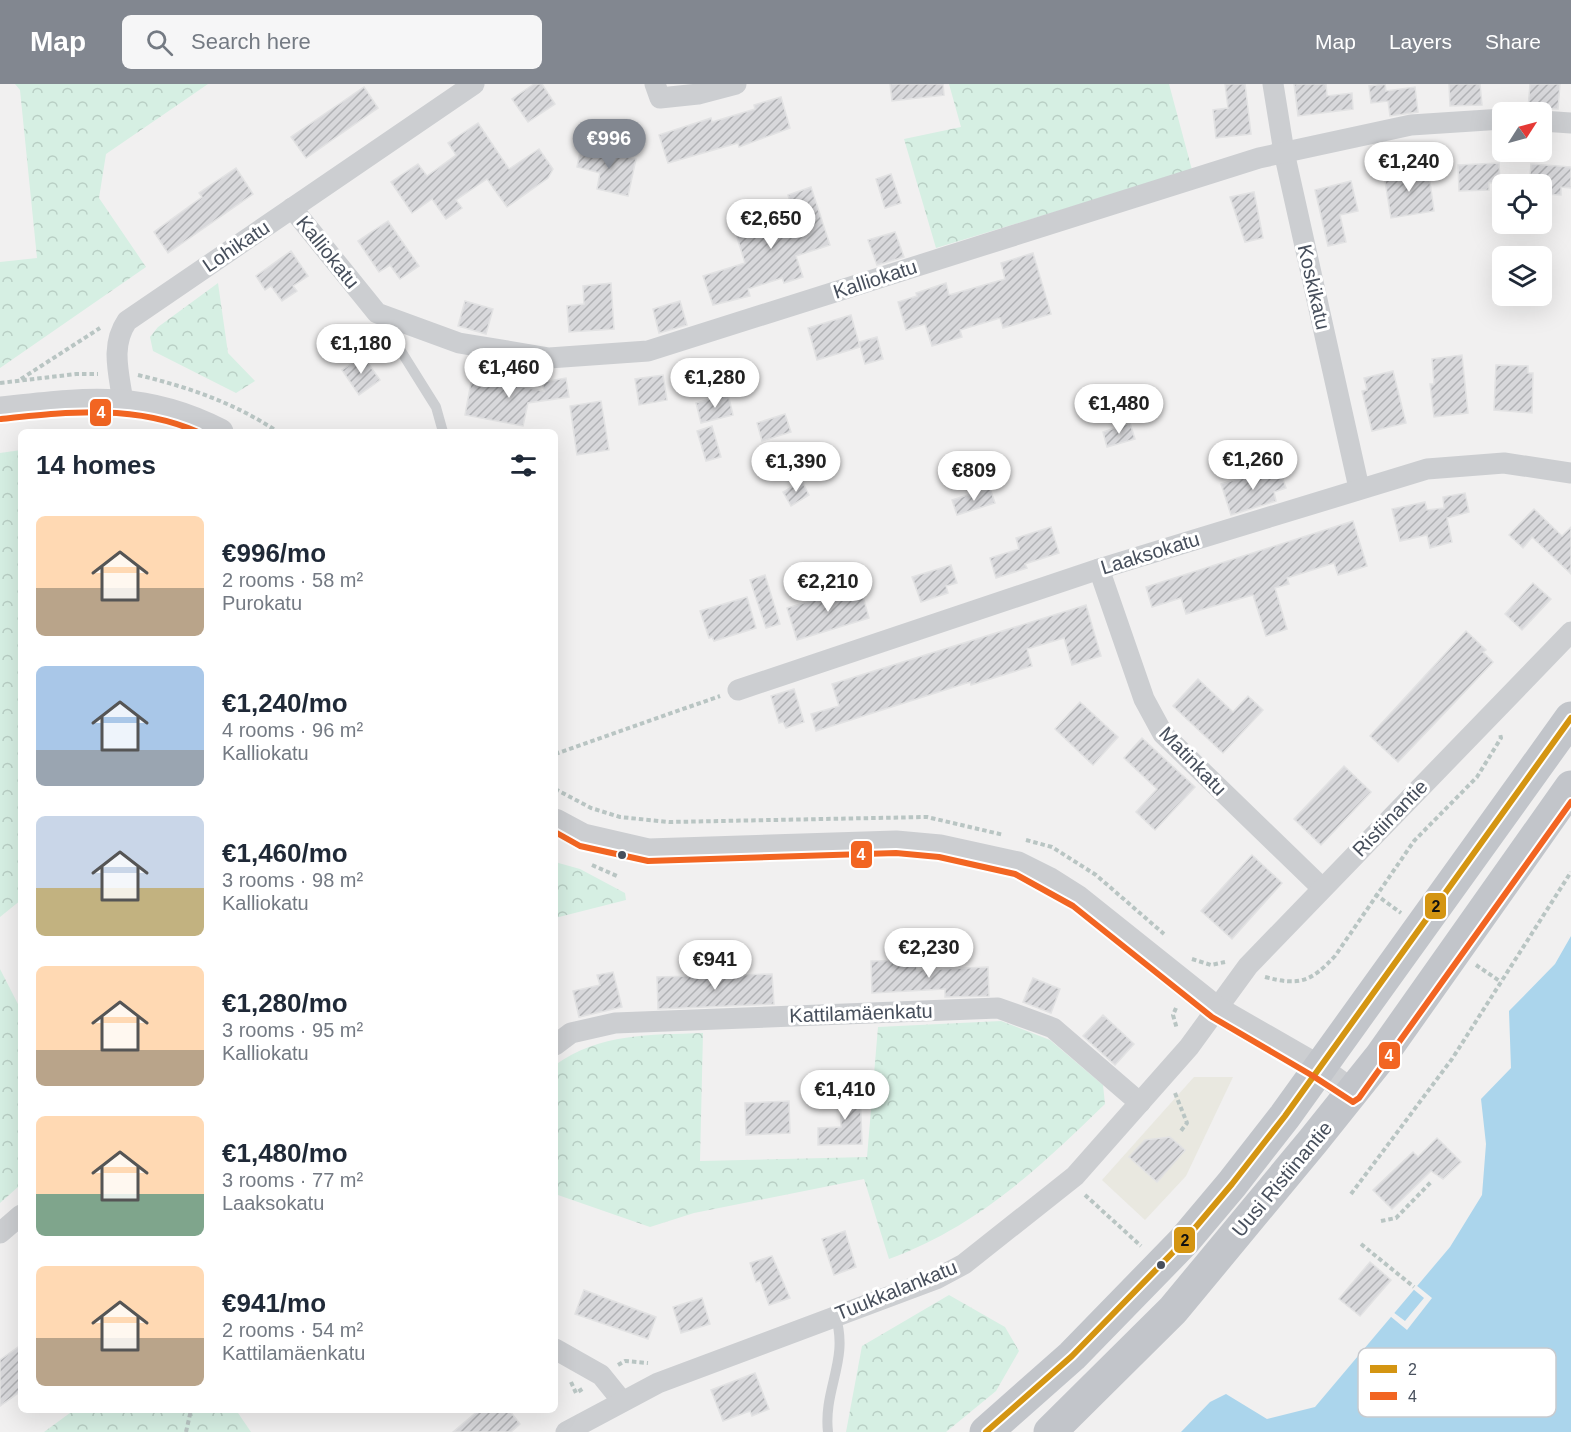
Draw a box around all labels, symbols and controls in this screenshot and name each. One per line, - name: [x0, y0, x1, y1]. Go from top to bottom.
- search box: [122, 15, 542, 69]
- text: Map: [30, 26, 86, 57]
- icon: search: [143, 26, 176, 59]
- text: Search here: [191, 29, 311, 54]
- text: Map: [1315, 30, 1356, 53]
- text: Layers: [1389, 30, 1452, 53]
- text: Share: [1485, 30, 1541, 53]
- north arrow: [1492, 102, 1552, 162]
- map controls: [1492, 102, 1552, 306]
- pin: €996: [573, 119, 645, 170]
- text: €996: [587, 127, 631, 149]
- pin: €1,240: [1360, 142, 1458, 193]
- text: €1,240: [1378, 150, 1440, 172]
- button: locate: [1492, 174, 1552, 234]
- pin: €2,650: [722, 199, 820, 250]
- text: €2,650: [740, 207, 802, 229]
- street label: Kalliokatu: [292, 211, 364, 293]
- street label: Lohikatu: [199, 216, 273, 276]
- street label: Koskikatu: [1294, 242, 1334, 332]
- button: layers: [1492, 246, 1552, 306]
- street label: Kalliokatu: [830, 255, 920, 303]
- pin: €1,180: [312, 324, 410, 375]
- text: €1,180: [330, 332, 392, 354]
- pin: €1,460: [460, 348, 558, 399]
- text: €1,460: [478, 356, 540, 378]
- pin: €1,280: [666, 358, 764, 409]
- text: €1,280: [684, 366, 746, 388]
- pin: €1,480: [1070, 384, 1168, 435]
- text: €1,480: [1088, 392, 1150, 414]
- line badge: 4: [89, 398, 112, 427]
- text: 4: [97, 404, 106, 421]
- pin: €1,260: [1204, 440, 1302, 491]
- pin: €1,390: [747, 442, 845, 493]
- text: €1,260: [1222, 448, 1284, 470]
- icon: filters: [507, 449, 540, 482]
- text: 14 homes: [36, 450, 156, 480]
- text: €1,390: [765, 450, 827, 472]
- pin: €809: [938, 451, 1010, 502]
- text: €809: [952, 459, 996, 481]
- street label: Laaksokatu: [1098, 528, 1202, 578]
- text: €996/mo: [222, 538, 326, 568]
- icon: home: [84, 540, 156, 612]
- pin: €2,210: [779, 562, 877, 613]
- text: 2 rooms · 58 m²: [222, 569, 363, 591]
- text: €2,210: [797, 570, 859, 592]
- text: Purokatu: [222, 592, 302, 614]
- text: €1,240/mo: [222, 688, 348, 718]
- icon: home: [84, 690, 156, 762]
- text: 4 rooms · 96 m²: [222, 719, 363, 741]
- street label: Matinkatu: [1155, 722, 1231, 800]
- text: Kalliokatu: [222, 742, 309, 764]
- street label: Ristiinantie: [1348, 775, 1432, 861]
- text: €1,460/mo: [222, 838, 348, 868]
- icon: home: [84, 840, 156, 912]
- line badge: 4: [850, 840, 873, 869]
- text: 4: [857, 846, 866, 863]
- unlabelled marker: [616, 849, 628, 861]
- text: 3 rooms · 98 m²: [222, 869, 363, 891]
- text: Kalliokatu: [222, 892, 309, 914]
- line badge: 2: [1424, 892, 1447, 920]
- text: 2: [1432, 898, 1441, 915]
- pin: €2,230: [880, 928, 978, 979]
- text: €2,230: [898, 936, 960, 958]
- pin: €941: [679, 940, 751, 991]
- text: €941: [693, 948, 737, 970]
- text: €1,280/mo: [222, 988, 348, 1018]
- icon: home: [84, 990, 156, 1062]
- street label: Kattilamäenkatu: [789, 1000, 933, 1026]
- text: 3 rooms · 95 m²: [222, 1019, 363, 1041]
- line badge: 4: [1378, 1041, 1401, 1070]
- text: Kalliokatu: [222, 1042, 309, 1064]
- text: 4: [1385, 1047, 1394, 1064]
- pin: €1,410: [796, 1070, 894, 1121]
- text: €1,410: [814, 1078, 876, 1100]
- street label: Uusi Ristiinantie: [1227, 1117, 1337, 1241]
- text: €1,480/mo: [222, 1138, 348, 1168]
- icon: home: [84, 1140, 156, 1212]
- text: 3 rooms · 77 m²: [222, 1169, 363, 1191]
- text: Laaksokatu: [222, 1192, 324, 1214]
- line badge: 2: [1173, 1226, 1196, 1254]
- text: 2: [1181, 1232, 1190, 1249]
- street label: Tuukkalankatu: [832, 1256, 960, 1324]
- unlabelled marker: [1155, 1259, 1167, 1271]
- text: €941/mo: [222, 1288, 326, 1318]
- icon: home: [84, 1290, 156, 1362]
- text: 2 rooms · 54 m²: [222, 1319, 363, 1341]
- text: Kattilamäenkatu: [222, 1342, 365, 1364]
- legend: [1358, 1348, 1556, 1417]
- text: 2: [1408, 1361, 1417, 1378]
- text: 4: [1408, 1388, 1417, 1405]

